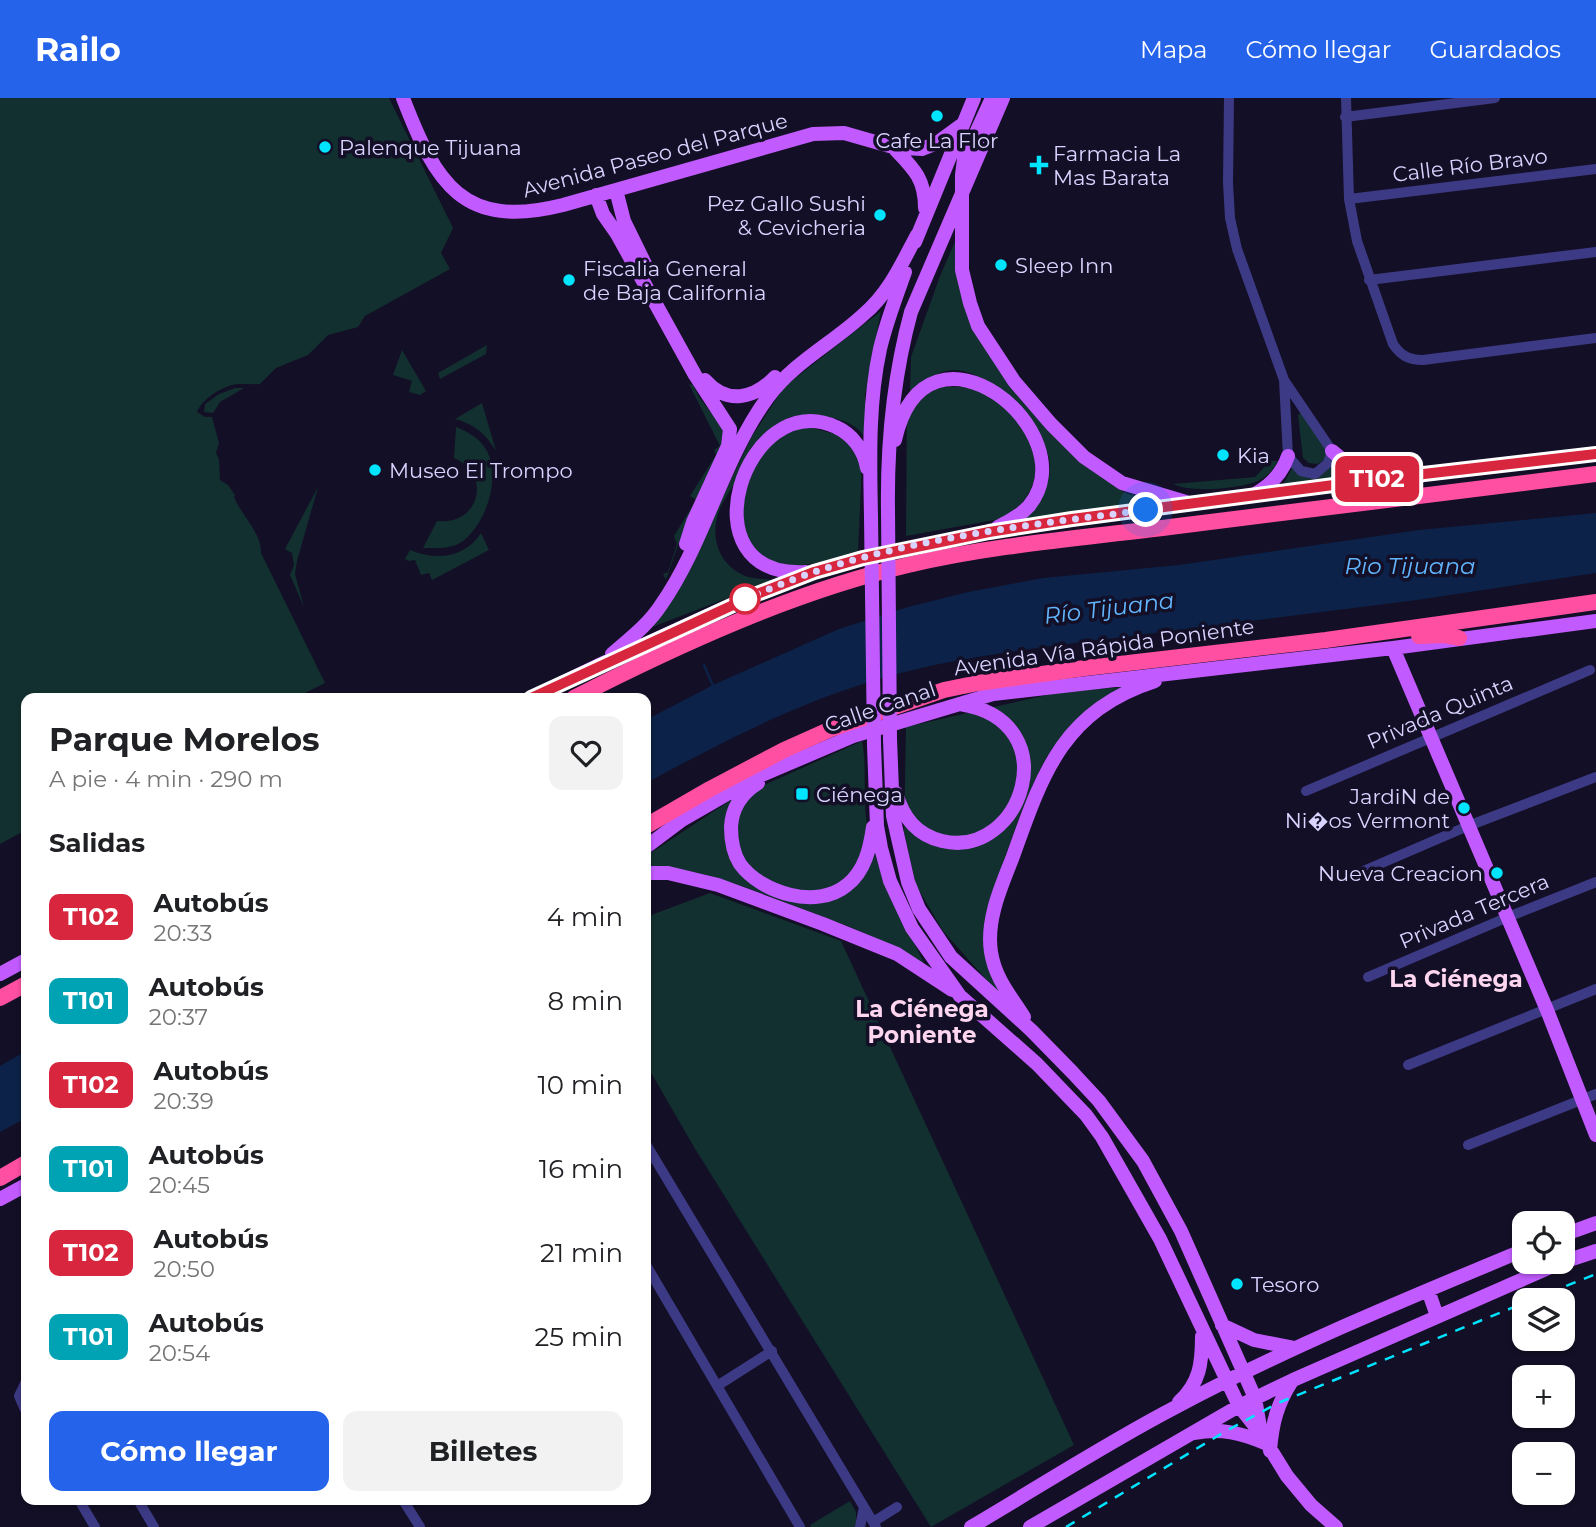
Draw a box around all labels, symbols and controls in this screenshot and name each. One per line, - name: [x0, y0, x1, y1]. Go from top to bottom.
- text: Railo: [35, 29, 121, 69]
- text: Mapa: [1140, 35, 1207, 64]
- text: Cómo llegar: [1245, 35, 1391, 64]
- text: Guardados: [1429, 35, 1561, 64]
- street label: Avenida Paseo del Parque: [520, 108, 790, 202]
- marker: Cafe La Flor: [929, 108, 945, 124]
- place label: Cafe La Flor: [875, 128, 999, 153]
- place label: Palenque Tijuana: [339, 135, 522, 160]
- marker: Palenque Tijuana: [317, 139, 333, 155]
- place label: Farmacia La Mas Barata: [1053, 141, 1181, 190]
- street label: Calle Río Bravo: [1391, 143, 1549, 187]
- marker: Farmacia La Mas Barata: [1031, 157, 1047, 173]
- place label: Pez Gallo Sushi & Cevicheria: [707, 191, 866, 240]
- marker: Pez Gallo Sushi & Cevicheria: [872, 207, 888, 223]
- place label: Sleep Inn: [1015, 253, 1113, 278]
- place label: Fiscalia General de Baja California: [583, 256, 766, 305]
- marker: Sleep Inn: [993, 257, 1009, 273]
- marker: Fiscalia General de Baja California: [561, 272, 577, 288]
- place label: Kia: [1237, 443, 1270, 468]
- marker: Kia: [1215, 447, 1231, 463]
- line badge: T102: [1328, 456, 1426, 502]
- place label: Museo El Trompo: [389, 458, 573, 483]
- marker: Museo El Trompo: [367, 462, 383, 478]
- text: T102: [1349, 464, 1405, 493]
- your location: [1128, 492, 1163, 527]
- water label: Rio Tijuana: [1344, 552, 1476, 580]
- unlabelled marker: [730, 584, 760, 614]
- water label: Río Tijuana: [1042, 586, 1176, 630]
- street label: Avenida Vía Rápida Poniente: [952, 614, 1256, 680]
- street label: Privada Quinta: [1363, 670, 1517, 754]
- street label: Calle Canal: [821, 676, 939, 738]
- button: heart: [549, 716, 623, 790]
- text: Parque Morelos: [49, 719, 320, 759]
- text: A pie · 4 min · 290 m: [49, 765, 283, 793]
- place label: Ciénega: [816, 782, 903, 807]
- place label: JardiN de Ni�os Vermont: [1285, 784, 1450, 833]
- marker: Ciénega: [794, 786, 810, 802]
- marker: JardiN de Ni�os Vermont: [1456, 800, 1472, 816]
- text: Salidas: [49, 827, 145, 859]
- place label: Nueva Creacion: [1318, 861, 1483, 886]
- marker: Nueva Creacion: [1489, 865, 1505, 881]
- street label: Privada Tercera: [1395, 868, 1553, 954]
- text: Autobús: [154, 887, 269, 919]
- text: 4 min: [547, 901, 623, 933]
- text: T102: [63, 902, 119, 931]
- text: 20:33: [154, 919, 213, 947]
- district label: La Ciénega: [1389, 965, 1523, 993]
- text: Autobús: [149, 971, 264, 1003]
- text: 8 min: [547, 985, 623, 1017]
- text: T101: [63, 986, 114, 1015]
- district label: La Ciénega Poniente: [855, 995, 989, 1049]
- text: 20:37: [149, 1003, 208, 1031]
- text: Autobús: [154, 1055, 269, 1087]
- text: 10 min: [537, 1069, 623, 1101]
- text: T102: [63, 1070, 119, 1099]
- text: 20:39: [154, 1087, 214, 1115]
- text: Autobús: [149, 1139, 264, 1171]
- text: 16 min: [539, 1153, 623, 1185]
- text: T101: [63, 1154, 114, 1183]
- text: 20:45: [149, 1171, 210, 1199]
- map controls: [1512, 1211, 1575, 1505]
- button: locate: [1512, 1211, 1575, 1274]
- text: Autobús: [154, 1223, 269, 1255]
- text: 21 min: [540, 1237, 623, 1269]
- text: T102: [63, 1238, 119, 1267]
- text: 20:50: [154, 1255, 215, 1283]
- place label: Tesoro: [1251, 1272, 1319, 1297]
- marker: Tesoro: [1229, 1276, 1245, 1292]
- button: layers: [1512, 1288, 1575, 1351]
- text: Autobús: [149, 1307, 264, 1339]
- text: 25 min: [535, 1321, 623, 1353]
- text: T101: [63, 1322, 114, 1351]
- text: 20:54: [149, 1339, 210, 1367]
- button: +: [1512, 1365, 1575, 1428]
- button: Cómo llegar: [49, 1411, 329, 1491]
- button: Billetes: [343, 1411, 623, 1491]
- button: −: [1512, 1442, 1575, 1505]

